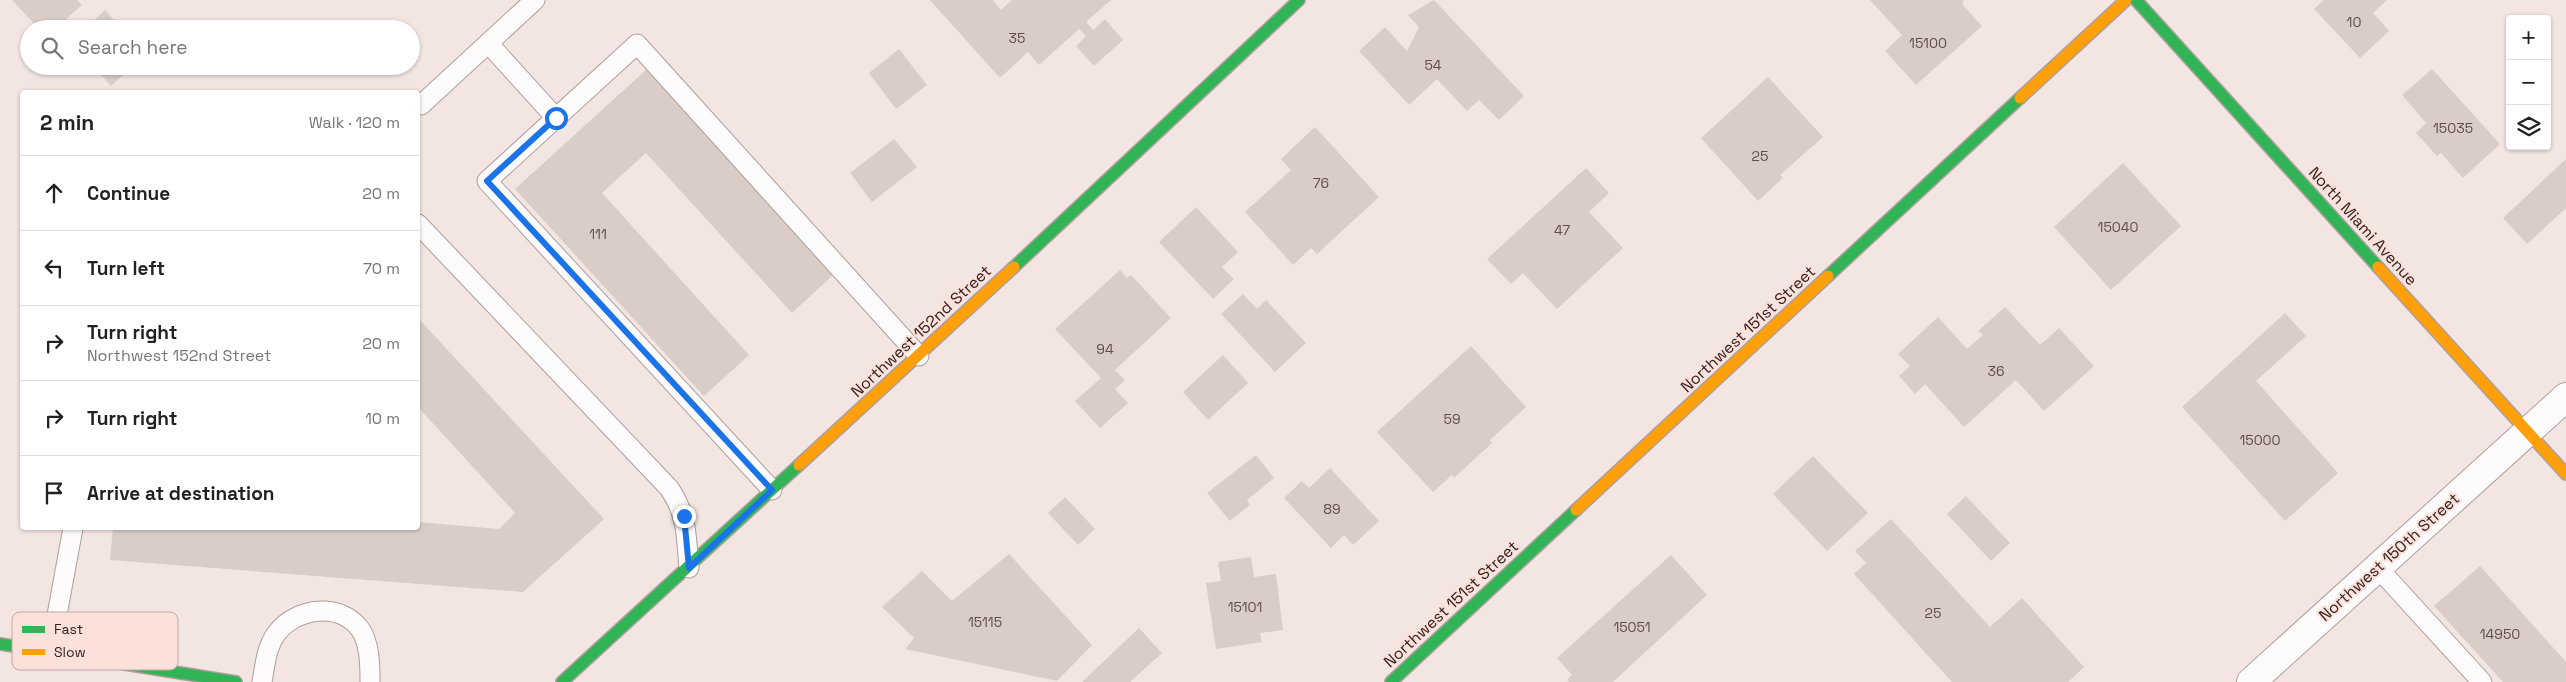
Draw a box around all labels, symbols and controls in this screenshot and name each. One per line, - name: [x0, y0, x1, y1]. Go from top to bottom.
- house number: 10: [2347, 13, 2361, 31]
- map controls: [2506, 15, 2551, 150]
- button: +: [2506, 15, 2551, 60]
- search box: [20, 20, 420, 75]
- house number: 35: [1009, 29, 1025, 47]
- icon: search: [38, 34, 66, 62]
- house number: 15100: [1909, 34, 1947, 52]
- text: Search here: [78, 35, 188, 60]
- house number: 54: [1424, 56, 1442, 74]
- button: −: [2506, 60, 2551, 105]
- button: layers: [2506, 105, 2551, 150]
- route start: [545, 107, 568, 130]
- text: 2 min: [40, 109, 94, 136]
- text: Walk · 120 m: [309, 112, 400, 133]
- house number: 15035: [2433, 119, 2473, 137]
- house number: 25: [1752, 147, 1768, 165]
- street label: North Miami Avenue: [2304, 162, 2422, 290]
- house number: 76: [1313, 174, 1329, 192]
- icon: ahead: [40, 179, 68, 207]
- text: Continue: [87, 181, 170, 206]
- text: 20 m: [362, 183, 400, 204]
- house number: 15040: [2098, 218, 2138, 236]
- house number: 47: [1554, 221, 1570, 239]
- house number: 111: [589, 225, 607, 243]
- icon: left: [40, 254, 68, 282]
- text: Turn left: [87, 256, 165, 281]
- text: 70 m: [363, 258, 400, 279]
- street label: Northwest 152nd Street: [846, 260, 996, 402]
- street label: Northwest 151st Street: [1676, 261, 1820, 397]
- text: Turn right: [87, 320, 177, 345]
- icon: right: [40, 329, 68, 357]
- text: 20 m: [362, 333, 400, 354]
- house number: 94: [1096, 340, 1114, 358]
- text: Northwest 152nd Street: [87, 345, 271, 366]
- house number: 36: [1987, 362, 2005, 380]
- icon: right: [40, 404, 68, 432]
- text: Turn right: [87, 406, 177, 431]
- text: 10 m: [365, 408, 400, 429]
- house number: 59: [1444, 410, 1460, 428]
- house number: 15000: [2239, 431, 2281, 449]
- icon: arrive: [40, 479, 68, 507]
- text: Arrive at destination: [87, 481, 275, 506]
- street label: Northwest 150th Street: [2314, 488, 2464, 626]
- house number: 89: [1323, 500, 1341, 518]
- route end: [673, 505, 696, 528]
- street label: Northwest 151st Street: [1379, 536, 1523, 672]
- house number: 15101: [1228, 598, 1262, 616]
- house number: 25: [1925, 604, 1941, 622]
- legend: [12, 612, 178, 670]
- house number: 15115: [968, 613, 1002, 631]
- house number: 15051: [1613, 618, 1651, 636]
- text: Fast: [54, 620, 83, 638]
- house number: 14950: [2480, 625, 2520, 643]
- text: Slow: [54, 643, 86, 661]

